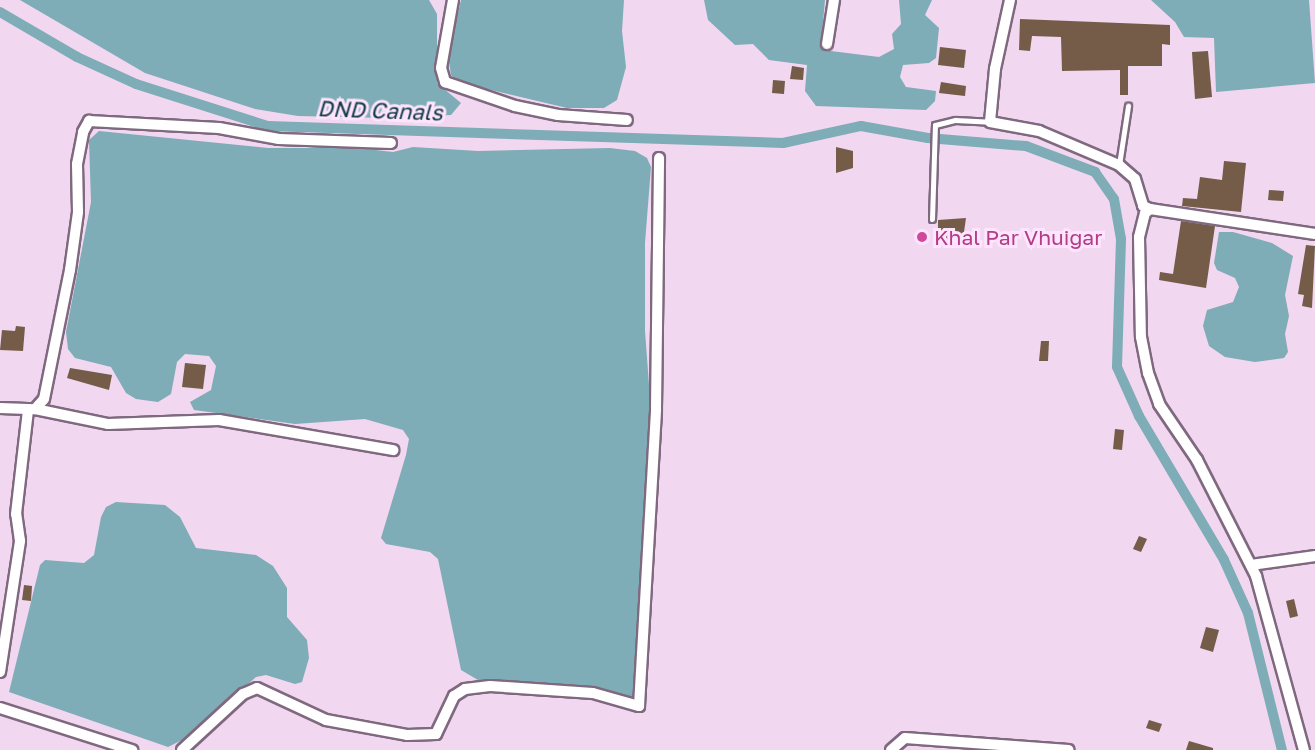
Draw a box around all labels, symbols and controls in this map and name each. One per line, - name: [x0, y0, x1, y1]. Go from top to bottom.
- water label: DND Canals: [317, 95, 443, 125]
- place label: Khal Par Vhuigar: [934, 224, 1102, 250]
- marker: Khal Par Vhuigar: [915, 230, 929, 244]

